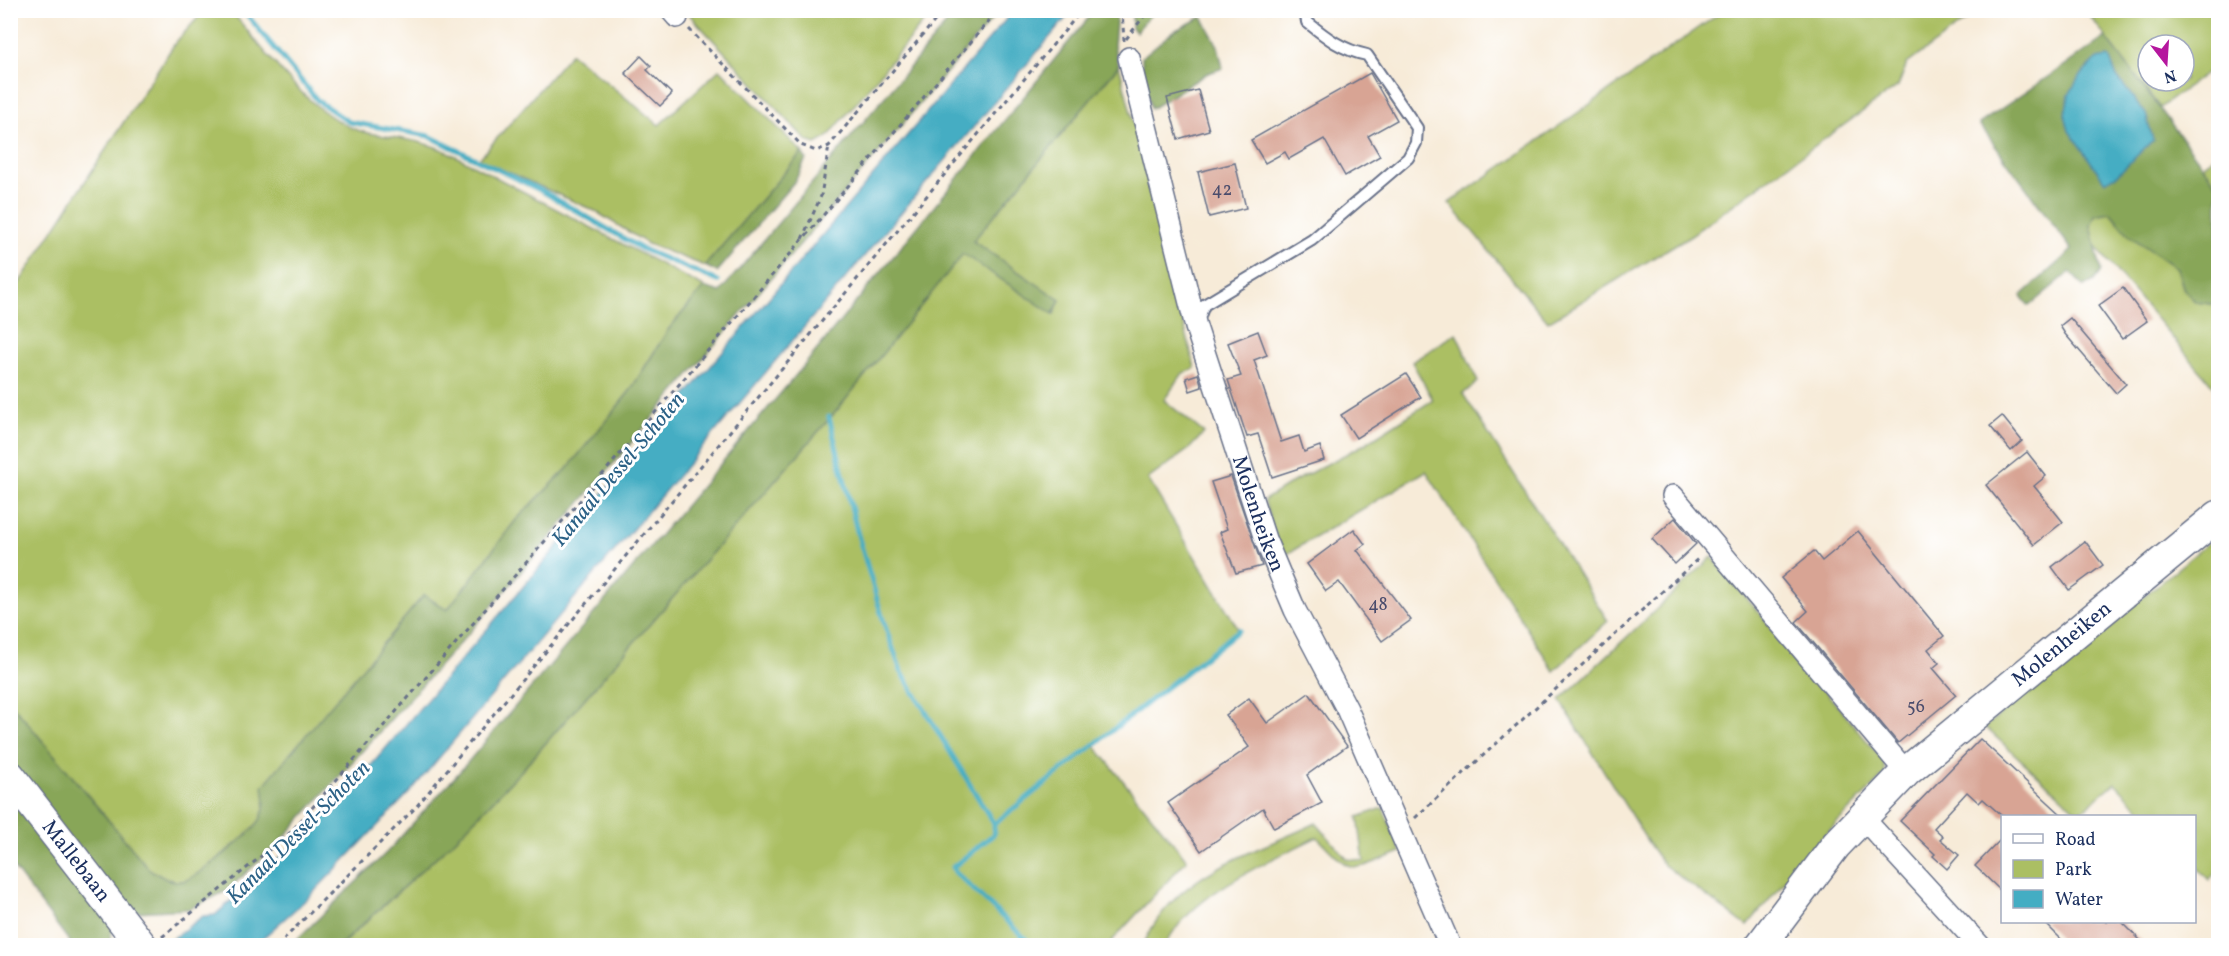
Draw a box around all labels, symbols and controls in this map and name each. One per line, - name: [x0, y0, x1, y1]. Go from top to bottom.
- north arrow: [2136, 33, 2196, 93]
- text: N: [2161, 63, 2179, 88]
- house number: 42: [1212, 178, 1232, 203]
- water label: Kanaal Dessel-Schoten: [545, 386, 693, 554]
- street label: Molenheiken: [1224, 452, 1292, 576]
- house number: 48: [1368, 593, 1388, 618]
- street label: Molenheiken: [2006, 595, 2118, 694]
- house number: 56: [1907, 695, 1925, 720]
- water label: Kanaal Dessel-Schoten: [220, 754, 378, 912]
- street label: Mallebaan: [35, 814, 118, 909]
- legend: [2001, 815, 2196, 923]
- text: Road: [2055, 828, 2096, 853]
- text: Park: [2055, 858, 2092, 883]
- text: Water: [2055, 888, 2103, 913]

